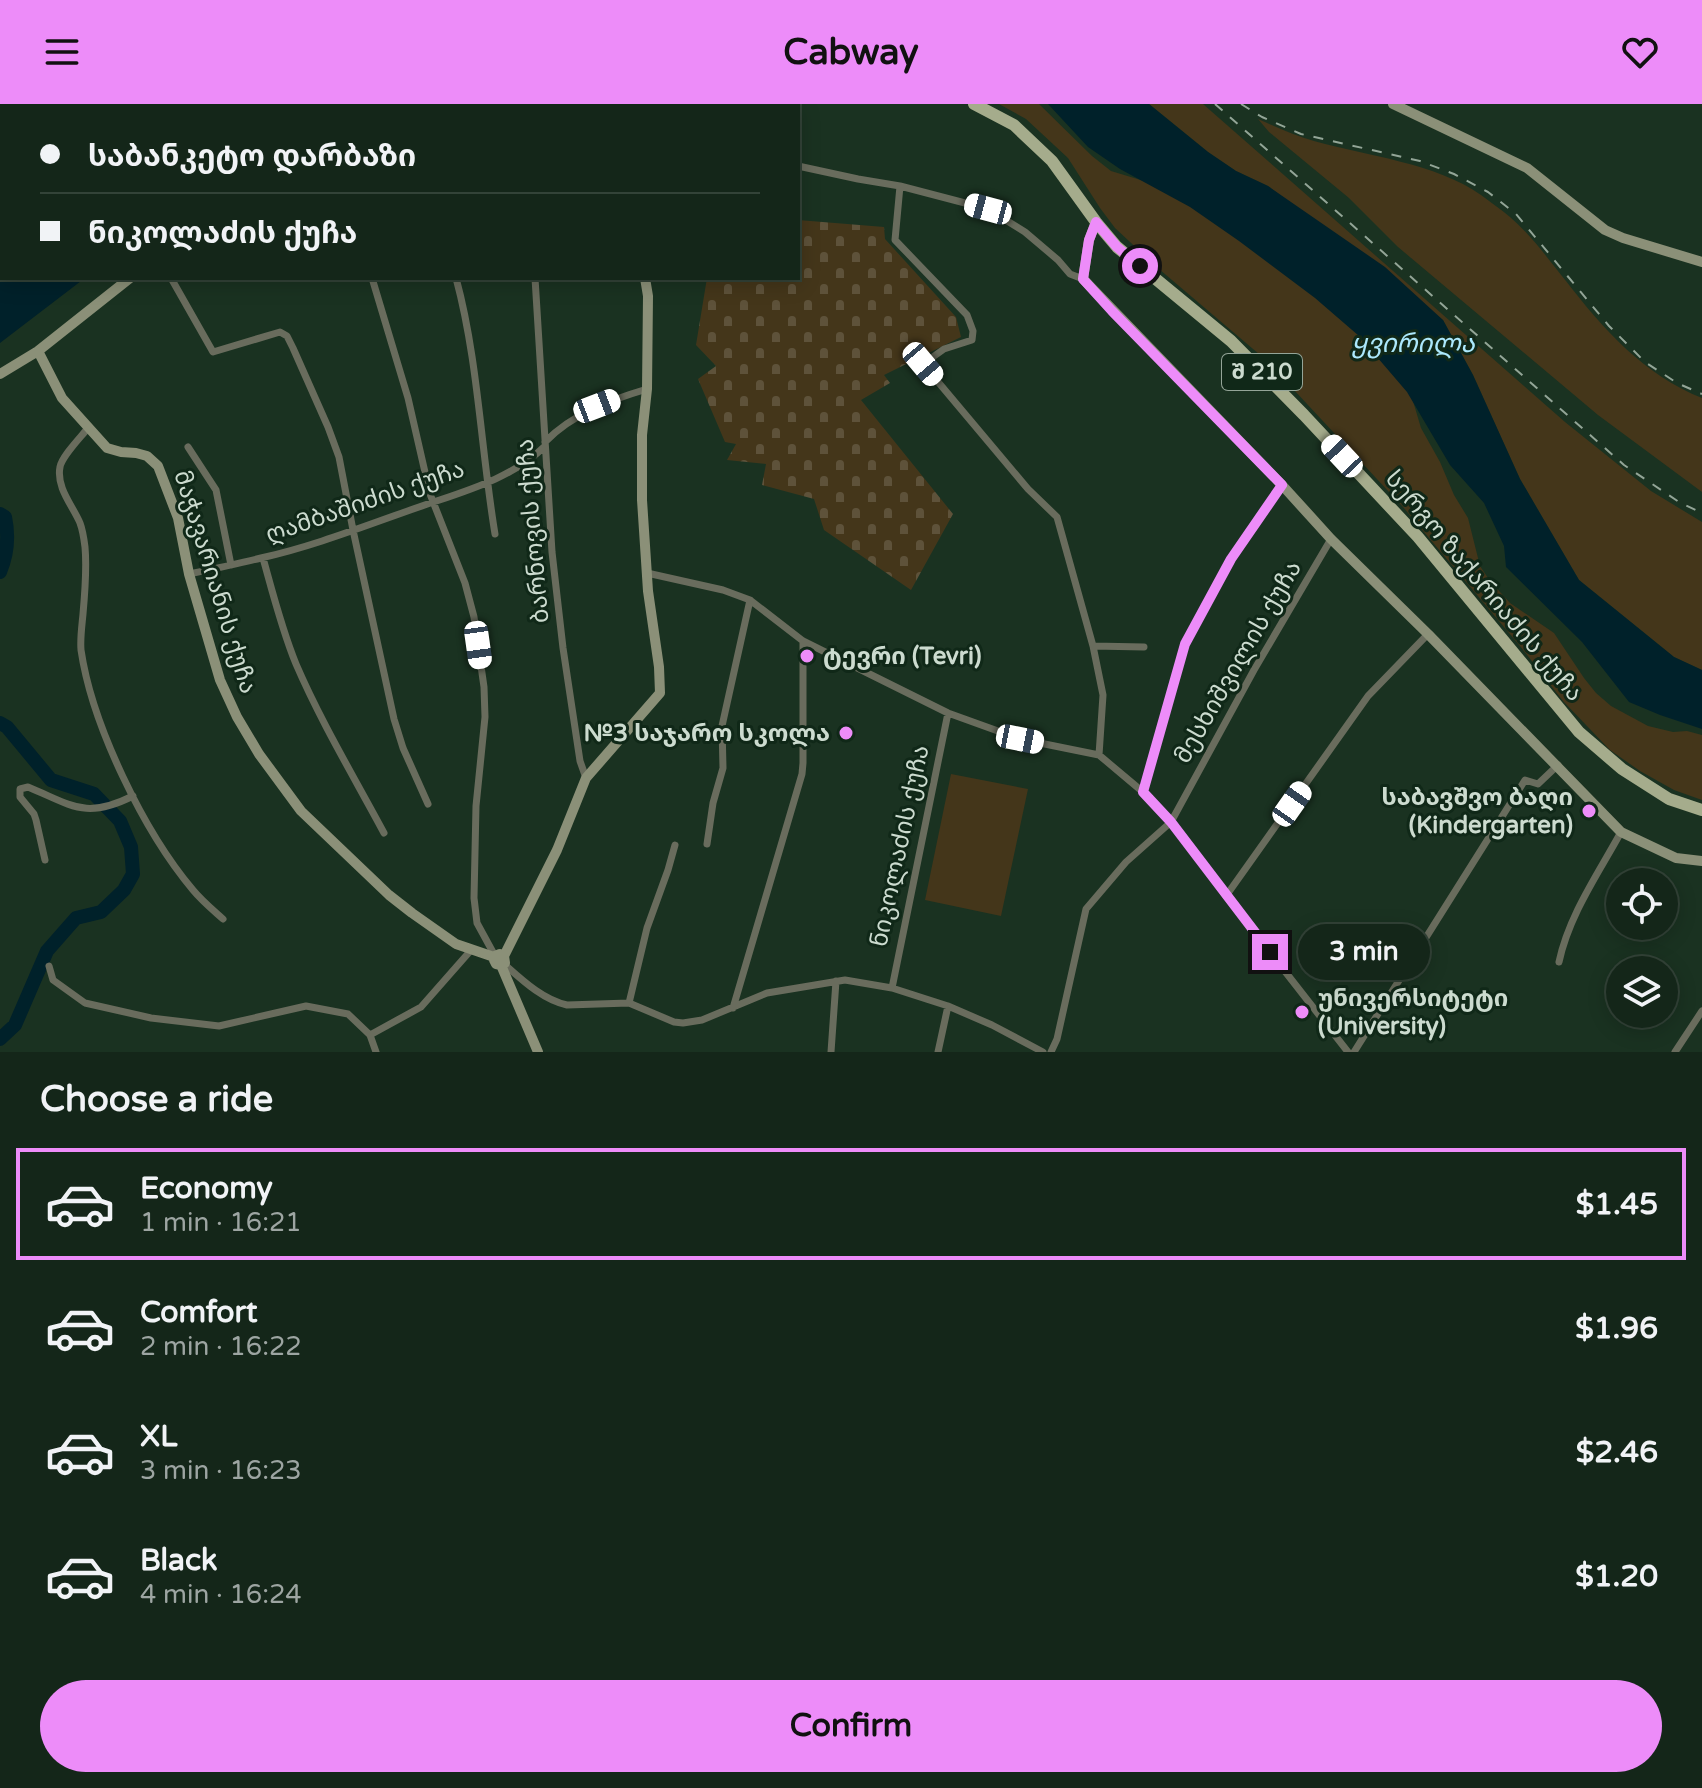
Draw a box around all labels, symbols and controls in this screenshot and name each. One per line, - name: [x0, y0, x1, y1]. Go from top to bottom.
- icon: menu: [40, 30, 84, 74]
- icon: heart: [1618, 30, 1662, 74]
- text: Cabway: [783, 31, 919, 74]
- text: საბანკეტო დარბაზი: [88, 138, 416, 175]
- car: [962, 191, 1014, 227]
- text: ნიკოლაძის ქუჩა: [88, 215, 357, 252]
- route start: [1122, 248, 1158, 284]
- water label: ყვირილა: [1351, 328, 1476, 359]
- car: [898, 338, 948, 390]
- road number: შ 210: [1222, 354, 1302, 390]
- car: [570, 386, 624, 426]
- car: [1317, 430, 1367, 482]
- street label: ბარნოვის ქუჩა: [510, 438, 556, 624]
- street label: ღამბაშიძის ქუჩა: [262, 454, 468, 550]
- street label: სერგო ზაქარიაძის ქუჩა: [1379, 465, 1589, 707]
- street label: მაჭავარიანის ქუჩა: [167, 467, 263, 697]
- street label: მესხიშვილის ქუჩა: [1168, 556, 1308, 768]
- car: [463, 620, 493, 670]
- place label: ტევრი (Tevri): [823, 642, 982, 671]
- marker: ტევრი (Tevri): [798, 647, 816, 665]
- place label: №3 საჯარო სკოლა: [584, 719, 830, 748]
- car: [994, 723, 1046, 755]
- marker: №3 საჯარო სკოლა: [837, 724, 855, 742]
- street label: ნიკოლაძის ქუჩა: [864, 742, 936, 950]
- car: [1268, 777, 1316, 831]
- place label: საბავშვო ბაღი (Kindergarten): [1381, 783, 1573, 840]
- marker: საბავშვო ბაღი (Kindergarten): [1580, 802, 1598, 820]
- map controls: [1606, 868, 1678, 1028]
- button: locate: [1606, 868, 1678, 940]
- callout: 3 min: [1298, 924, 1430, 980]
- route end: [1252, 934, 1288, 970]
- text: 3 min: [1329, 936, 1399, 967]
- button: layers: [1606, 956, 1678, 1028]
- place label: უნივერსიტეტი (University): [1318, 984, 1508, 1041]
- marker: უნივერსიტეტი (University): [1293, 1003, 1311, 1021]
- text: Choose a ride: [40, 1078, 273, 1121]
- icon: car: [44, 1168, 116, 1240]
- text: Economy: [140, 1170, 273, 1207]
- text: $1.45: [1576, 1186, 1658, 1223]
- text: 1 min · 16:21: [140, 1207, 302, 1238]
- icon: car: [44, 1292, 116, 1364]
- text: Comfort: [140, 1294, 258, 1331]
- text: $1.96: [1575, 1310, 1658, 1347]
- text: 2 min · 16:22: [140, 1331, 302, 1362]
- icon: car: [44, 1416, 116, 1488]
- text: XL: [140, 1418, 177, 1455]
- text: $2.46: [1576, 1434, 1658, 1471]
- text: 3 min · 16:23: [140, 1455, 302, 1486]
- icon: car: [44, 1540, 116, 1612]
- text: Black: [140, 1542, 217, 1579]
- text: $1.20: [1575, 1558, 1658, 1595]
- text: 4 min · 16:24: [140, 1579, 302, 1610]
- button: Confirm: [40, 1680, 1662, 1772]

